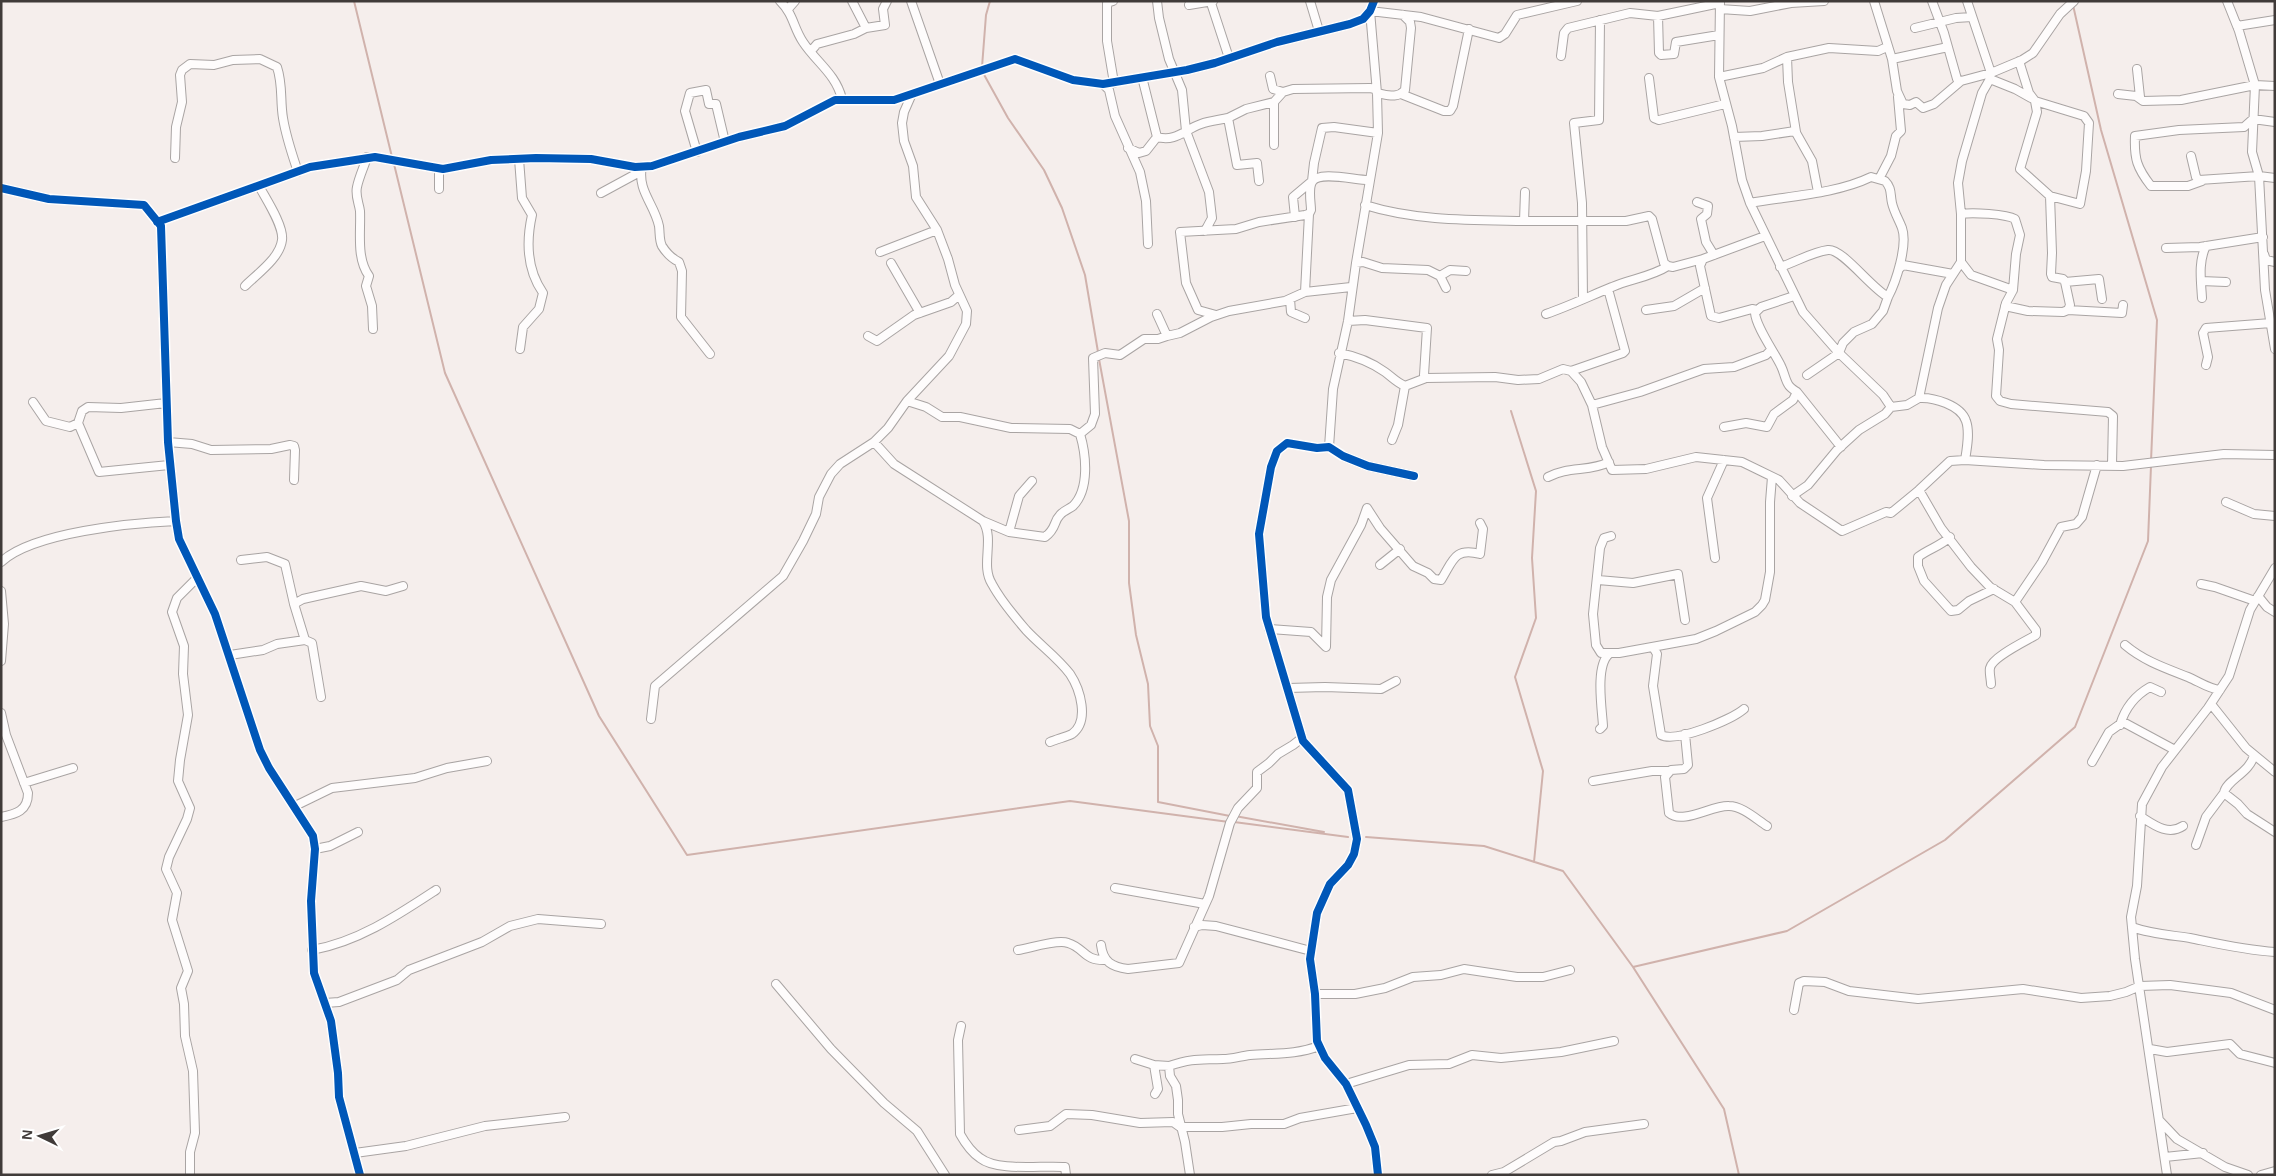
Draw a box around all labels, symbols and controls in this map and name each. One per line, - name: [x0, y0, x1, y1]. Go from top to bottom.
- north arrow: [15, 1111, 65, 1161]
- text: N: [19, 1129, 35, 1141]

